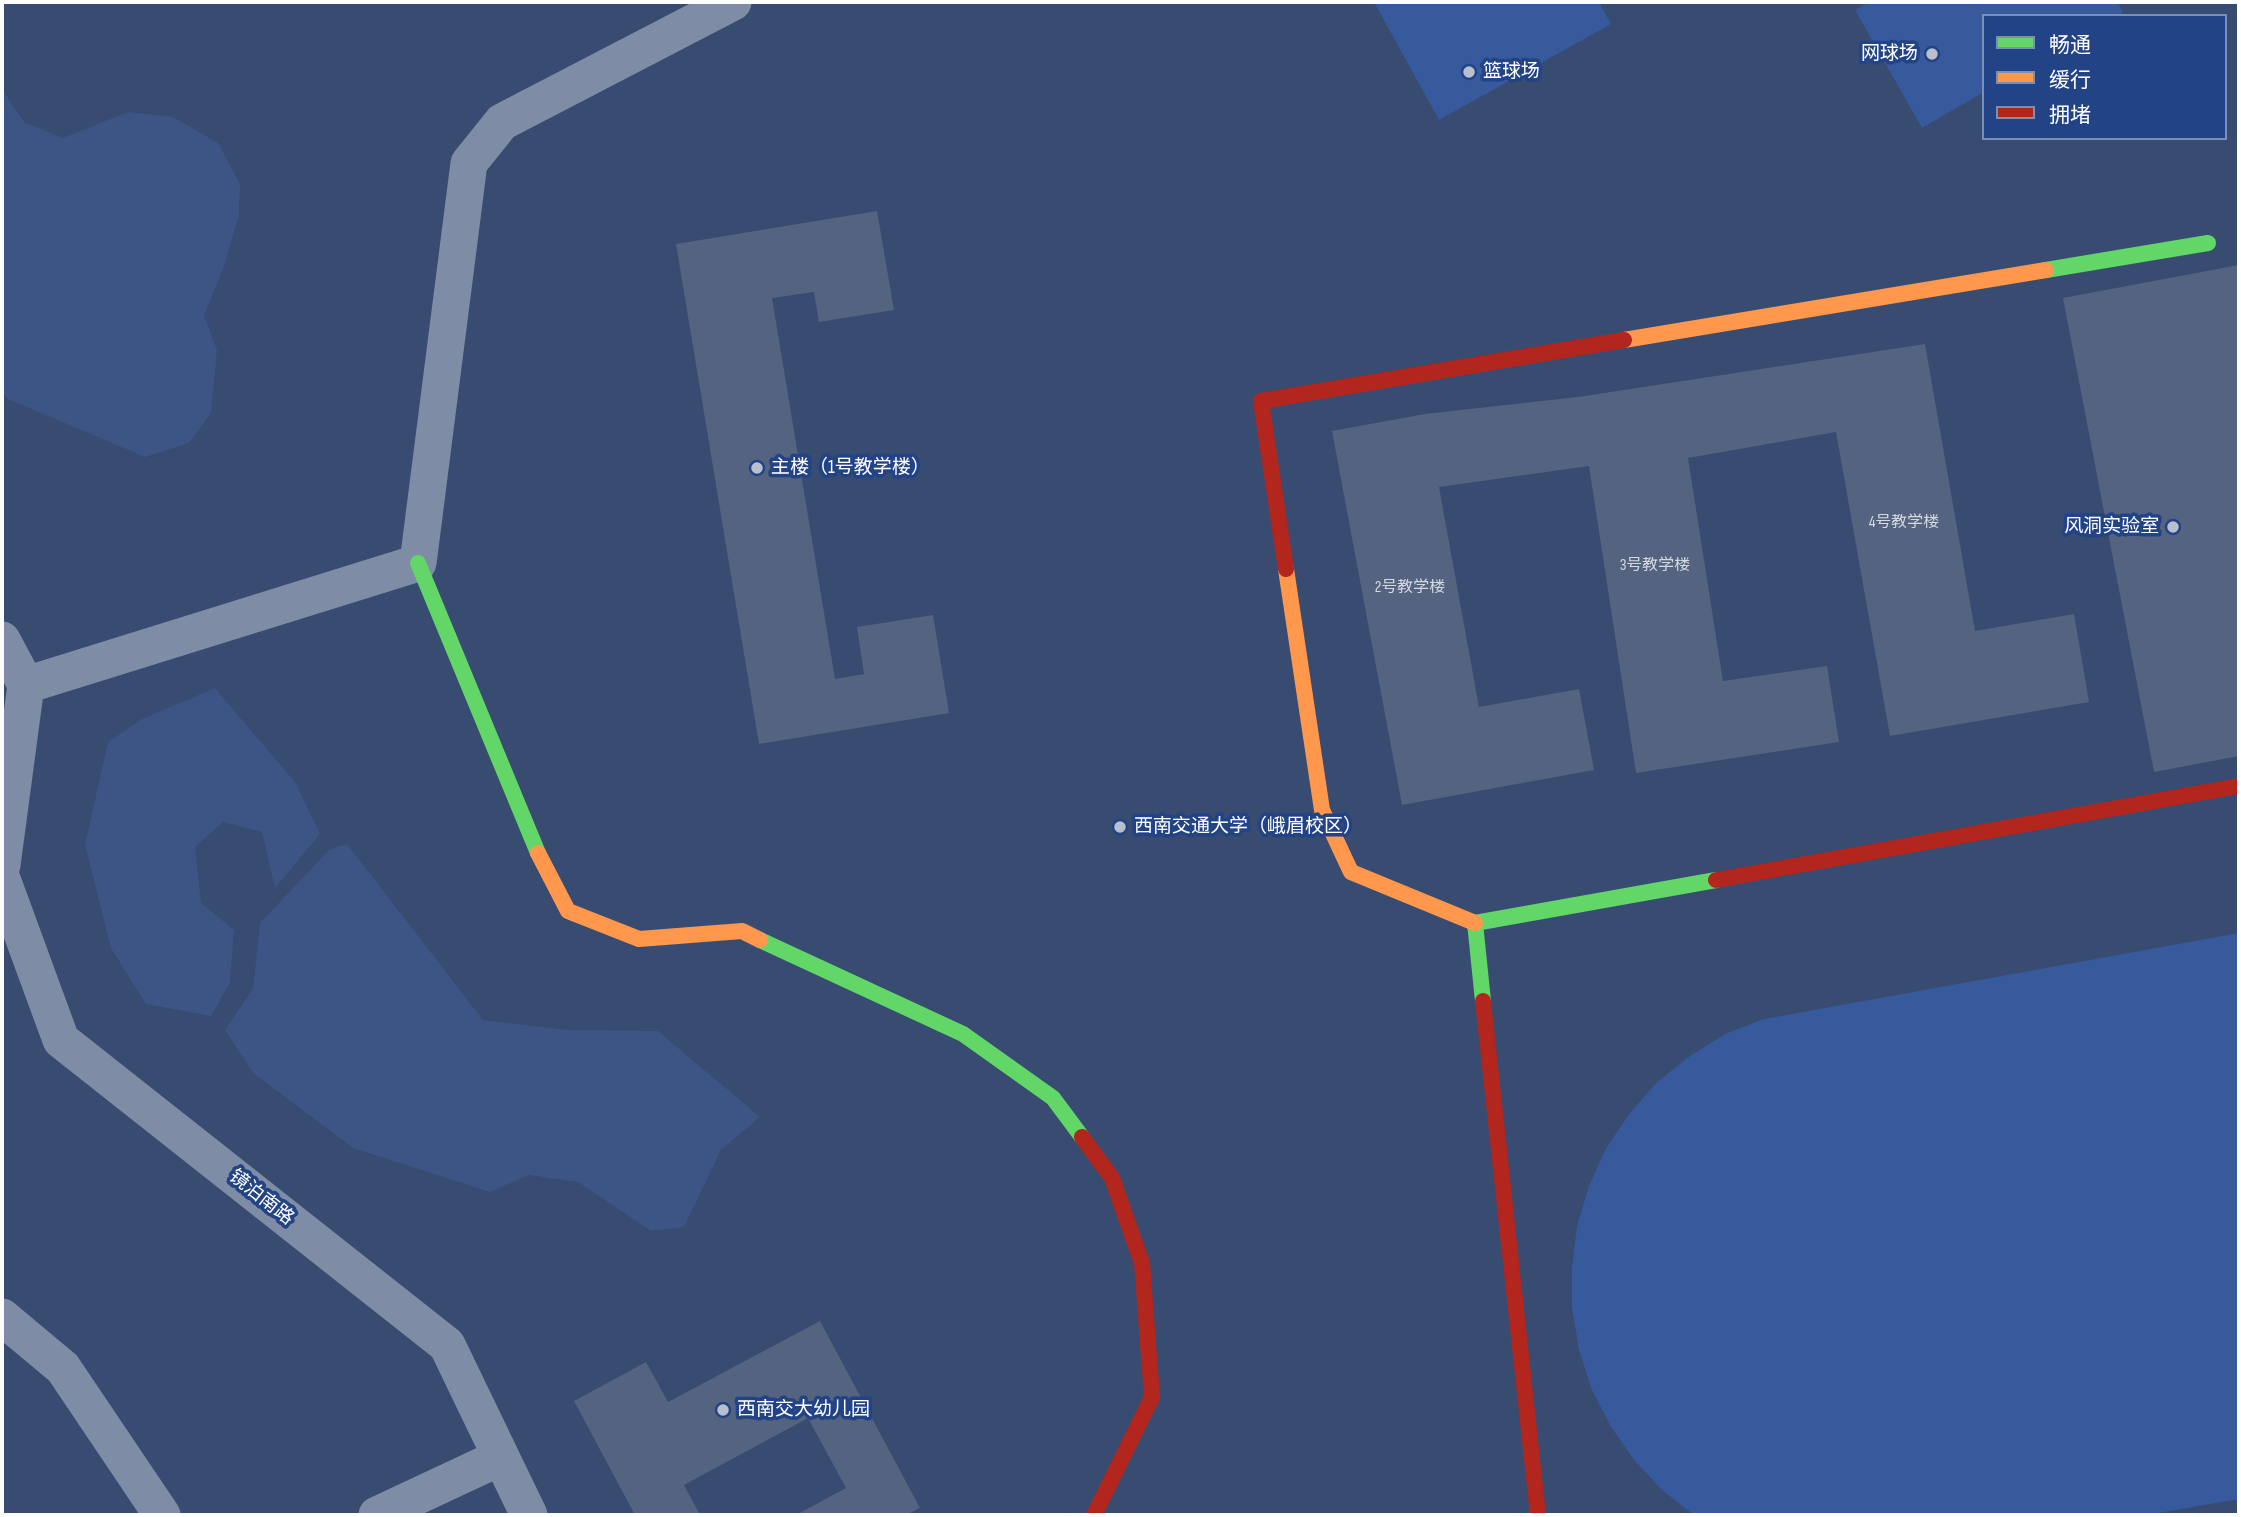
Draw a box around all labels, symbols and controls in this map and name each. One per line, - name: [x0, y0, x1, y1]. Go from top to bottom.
- legend: [1982, 14, 2227, 140]
- text: 畅通: [2049, 33, 2091, 58]
- place label: 网球场: [1861, 43, 1918, 65]
- marker: 网球场: [1924, 46, 1940, 62]
- place label: 篮球场: [1483, 61, 1540, 83]
- marker: 篮球场: [1461, 64, 1477, 80]
- text: 缓行: [2049, 68, 2091, 93]
- text: 拥堵: [2049, 103, 2091, 128]
- place label: 主楼（1号教学楼）: [771, 457, 930, 479]
- marker: 主楼（1号教学楼）: [749, 460, 765, 476]
- house number: 4号教学楼: [1869, 513, 1939, 533]
- place label: 风洞实验室: [2064, 516, 2159, 538]
- marker: 风洞实验室: [2165, 519, 2181, 535]
- house number: 3号教学楼: [1620, 556, 1690, 576]
- house number: 2号教学楼: [1375, 578, 1445, 598]
- place label: 西南交通大学（峨眉校区）: [1134, 816, 1362, 838]
- marker: 西南交通大学（峨眉校区）: [1112, 819, 1128, 835]
- street label: 镜泊南路: [224, 1166, 298, 1230]
- place label: 西南交大幼儿园: [737, 1399, 870, 1421]
- marker: 西南交大幼儿园: [715, 1402, 731, 1418]

